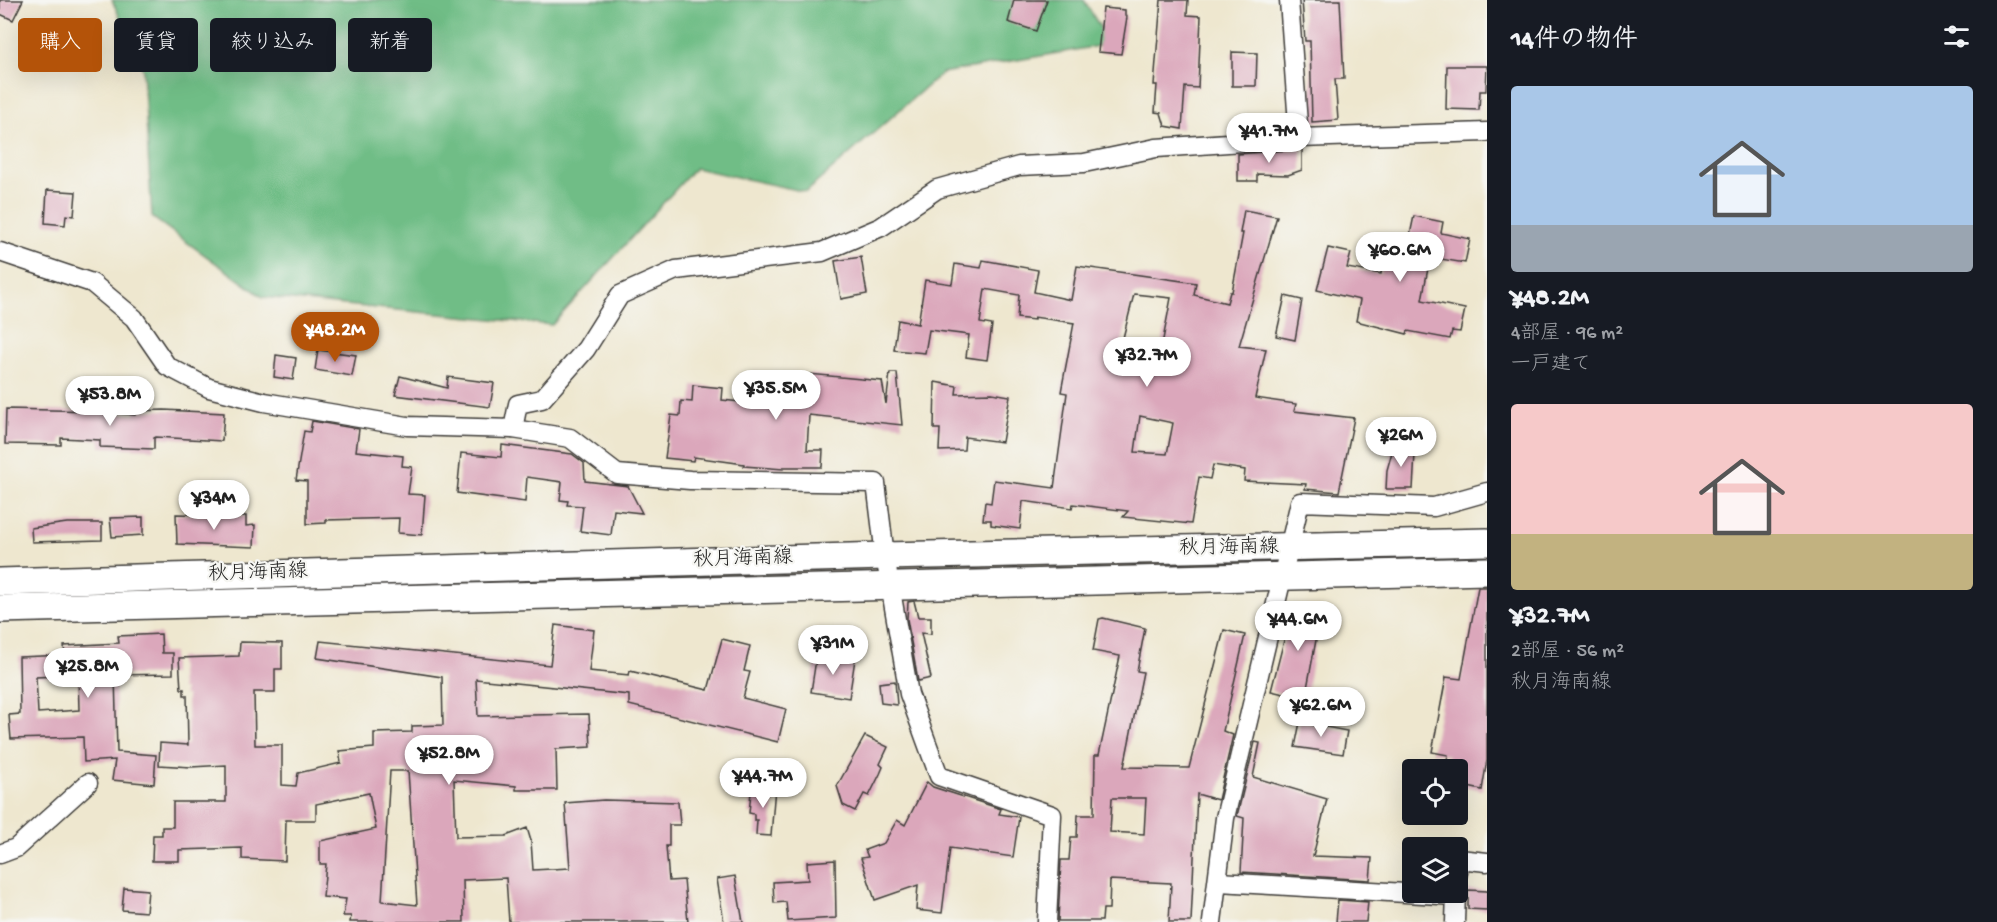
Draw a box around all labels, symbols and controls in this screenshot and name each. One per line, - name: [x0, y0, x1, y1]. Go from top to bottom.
- chip: 購入: [18, 18, 102, 72]
- chip: 賃貸: [114, 18, 198, 72]
- chip: 絞り込み: [210, 18, 336, 72]
- chip: 新着: [348, 18, 432, 72]
- icon: filters: [1940, 20, 1973, 53]
- text: 14件の物件: [1511, 26, 1638, 57]
- pin: ¥41.7M: [1220, 113, 1318, 164]
- text: ¥41.7M: [1240, 121, 1298, 144]
- icon: home: [1688, 125, 1796, 233]
- pin: ¥60.6M: [1351, 232, 1449, 283]
- text: ¥60.6M: [1369, 240, 1431, 263]
- text: ¥48.2M: [1511, 284, 1589, 315]
- pin: ¥48.2M: [286, 312, 384, 363]
- text: ¥48.2M: [305, 320, 365, 343]
- text: 4部屋 · 96 m²: [1511, 323, 1623, 346]
- pin: ¥32.7M: [1098, 337, 1196, 388]
- text: ¥32.7M: [1117, 345, 1177, 368]
- text: 一戸建て: [1511, 354, 1591, 377]
- pin: ¥35.5M: [727, 370, 825, 421]
- pin: ¥53.8M: [61, 376, 159, 427]
- text: ¥35.5M: [746, 378, 806, 401]
- text: ¥53.8M: [79, 384, 141, 407]
- pin: ¥26M: [1365, 417, 1437, 468]
- text: ¥26M: [1379, 425, 1423, 448]
- icon: home: [1688, 443, 1796, 551]
- pin: ¥34M: [178, 480, 250, 531]
- text: ¥34M: [193, 488, 236, 511]
- street label: 秋月海南線: [1179, 535, 1279, 561]
- street label: 秋月海南線: [693, 545, 793, 573]
- street label: 秋月海南線: [208, 559, 308, 587]
- pin: ¥44.6M: [1249, 601, 1347, 652]
- text: ¥32.7M: [1511, 602, 1589, 633]
- text: ¥44.6M: [1269, 609, 1327, 632]
- pin: ¥31M: [797, 625, 869, 676]
- text: ¥31M: [812, 633, 854, 656]
- text: 2部屋 · 56 m²: [1511, 641, 1624, 664]
- pin: ¥25.8M: [39, 648, 137, 699]
- text: ¥25.8M: [58, 656, 118, 679]
- text: 秋月海南線: [1511, 672, 1611, 695]
- pin: ¥62.6M: [1272, 687, 1370, 738]
- text: ¥62.6M: [1291, 695, 1351, 718]
- pin: ¥52.8M: [400, 735, 498, 786]
- text: ¥52.8M: [419, 743, 479, 766]
- pin: ¥44.7M: [714, 758, 812, 809]
- map controls: [1402, 759, 1468, 903]
- button: locate: [1402, 759, 1468, 825]
- text: ¥44.7M: [734, 766, 792, 789]
- button: layers: [1402, 837, 1468, 903]

